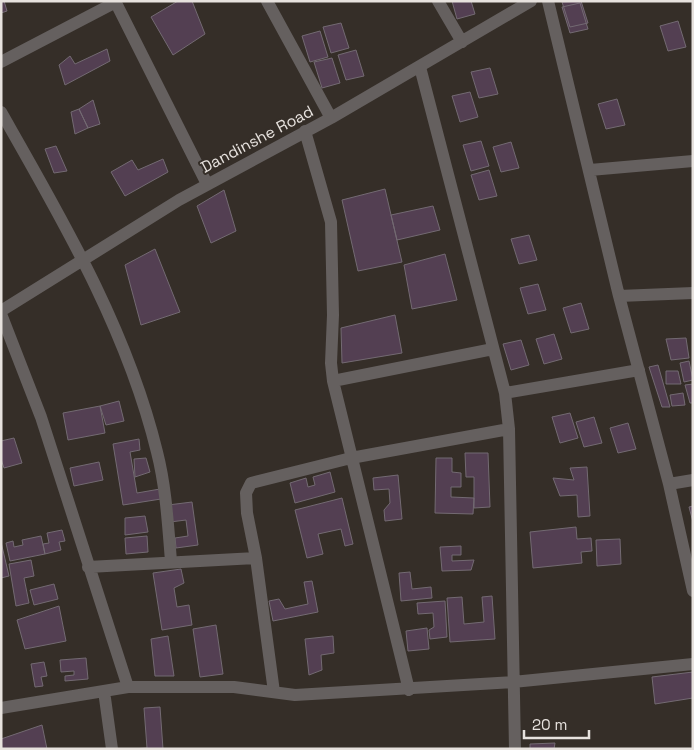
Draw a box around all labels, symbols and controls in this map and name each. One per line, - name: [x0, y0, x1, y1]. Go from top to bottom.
- street label: Dandinshe Road: [197, 100, 317, 178]
- scale bar: [524, 708, 589, 740]
- text: 20 m: [532, 715, 567, 734]

